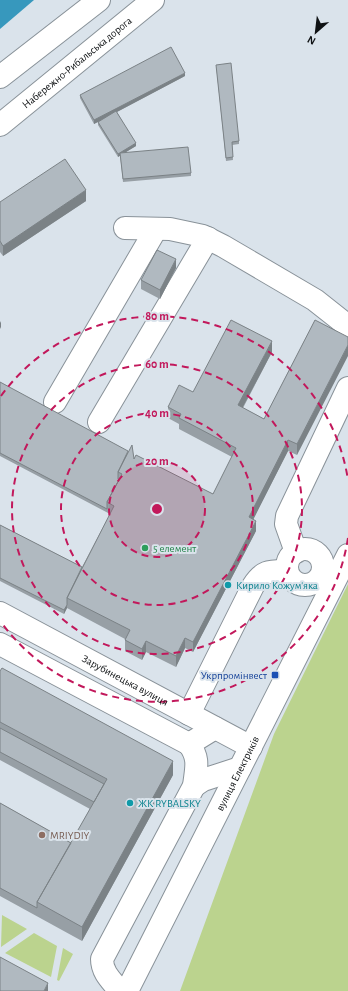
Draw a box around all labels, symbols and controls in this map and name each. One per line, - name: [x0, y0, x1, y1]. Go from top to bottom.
- north arrow: [296, 12, 336, 52]
- street label: Набережно-Рибальська дорога: [20, 15, 134, 111]
- text: N: [306, 34, 318, 47]
- text: 80 m: [145, 310, 169, 322]
- text: 60 m: [145, 358, 169, 370]
- text: 40 m: [145, 407, 169, 419]
- text: 20 m: [145, 455, 169, 467]
- centre of rings: [150, 502, 164, 516]
- marker: 5 елемент: [140, 543, 150, 553]
- place label: 5 елемент: [153, 543, 196, 554]
- marker: Кирило Кожум'яка: [223, 580, 233, 590]
- place label: Кирило Кожум'яка: [236, 580, 318, 591]
- street label: Зарубинецька вулиця: [80, 653, 170, 708]
- place label: Укрпромінвест: [201, 670, 267, 681]
- marker: Укрпромінвест: [270, 670, 280, 680]
- street label: вулиця Електриків: [214, 734, 261, 813]
- marker: ЖК RYBALSKY: [125, 798, 135, 808]
- place label: ЖК RYBALSKY: [138, 798, 201, 809]
- marker: MRIYDIY: [37, 830, 47, 840]
- place label: MRIYDIY: [50, 830, 90, 841]

